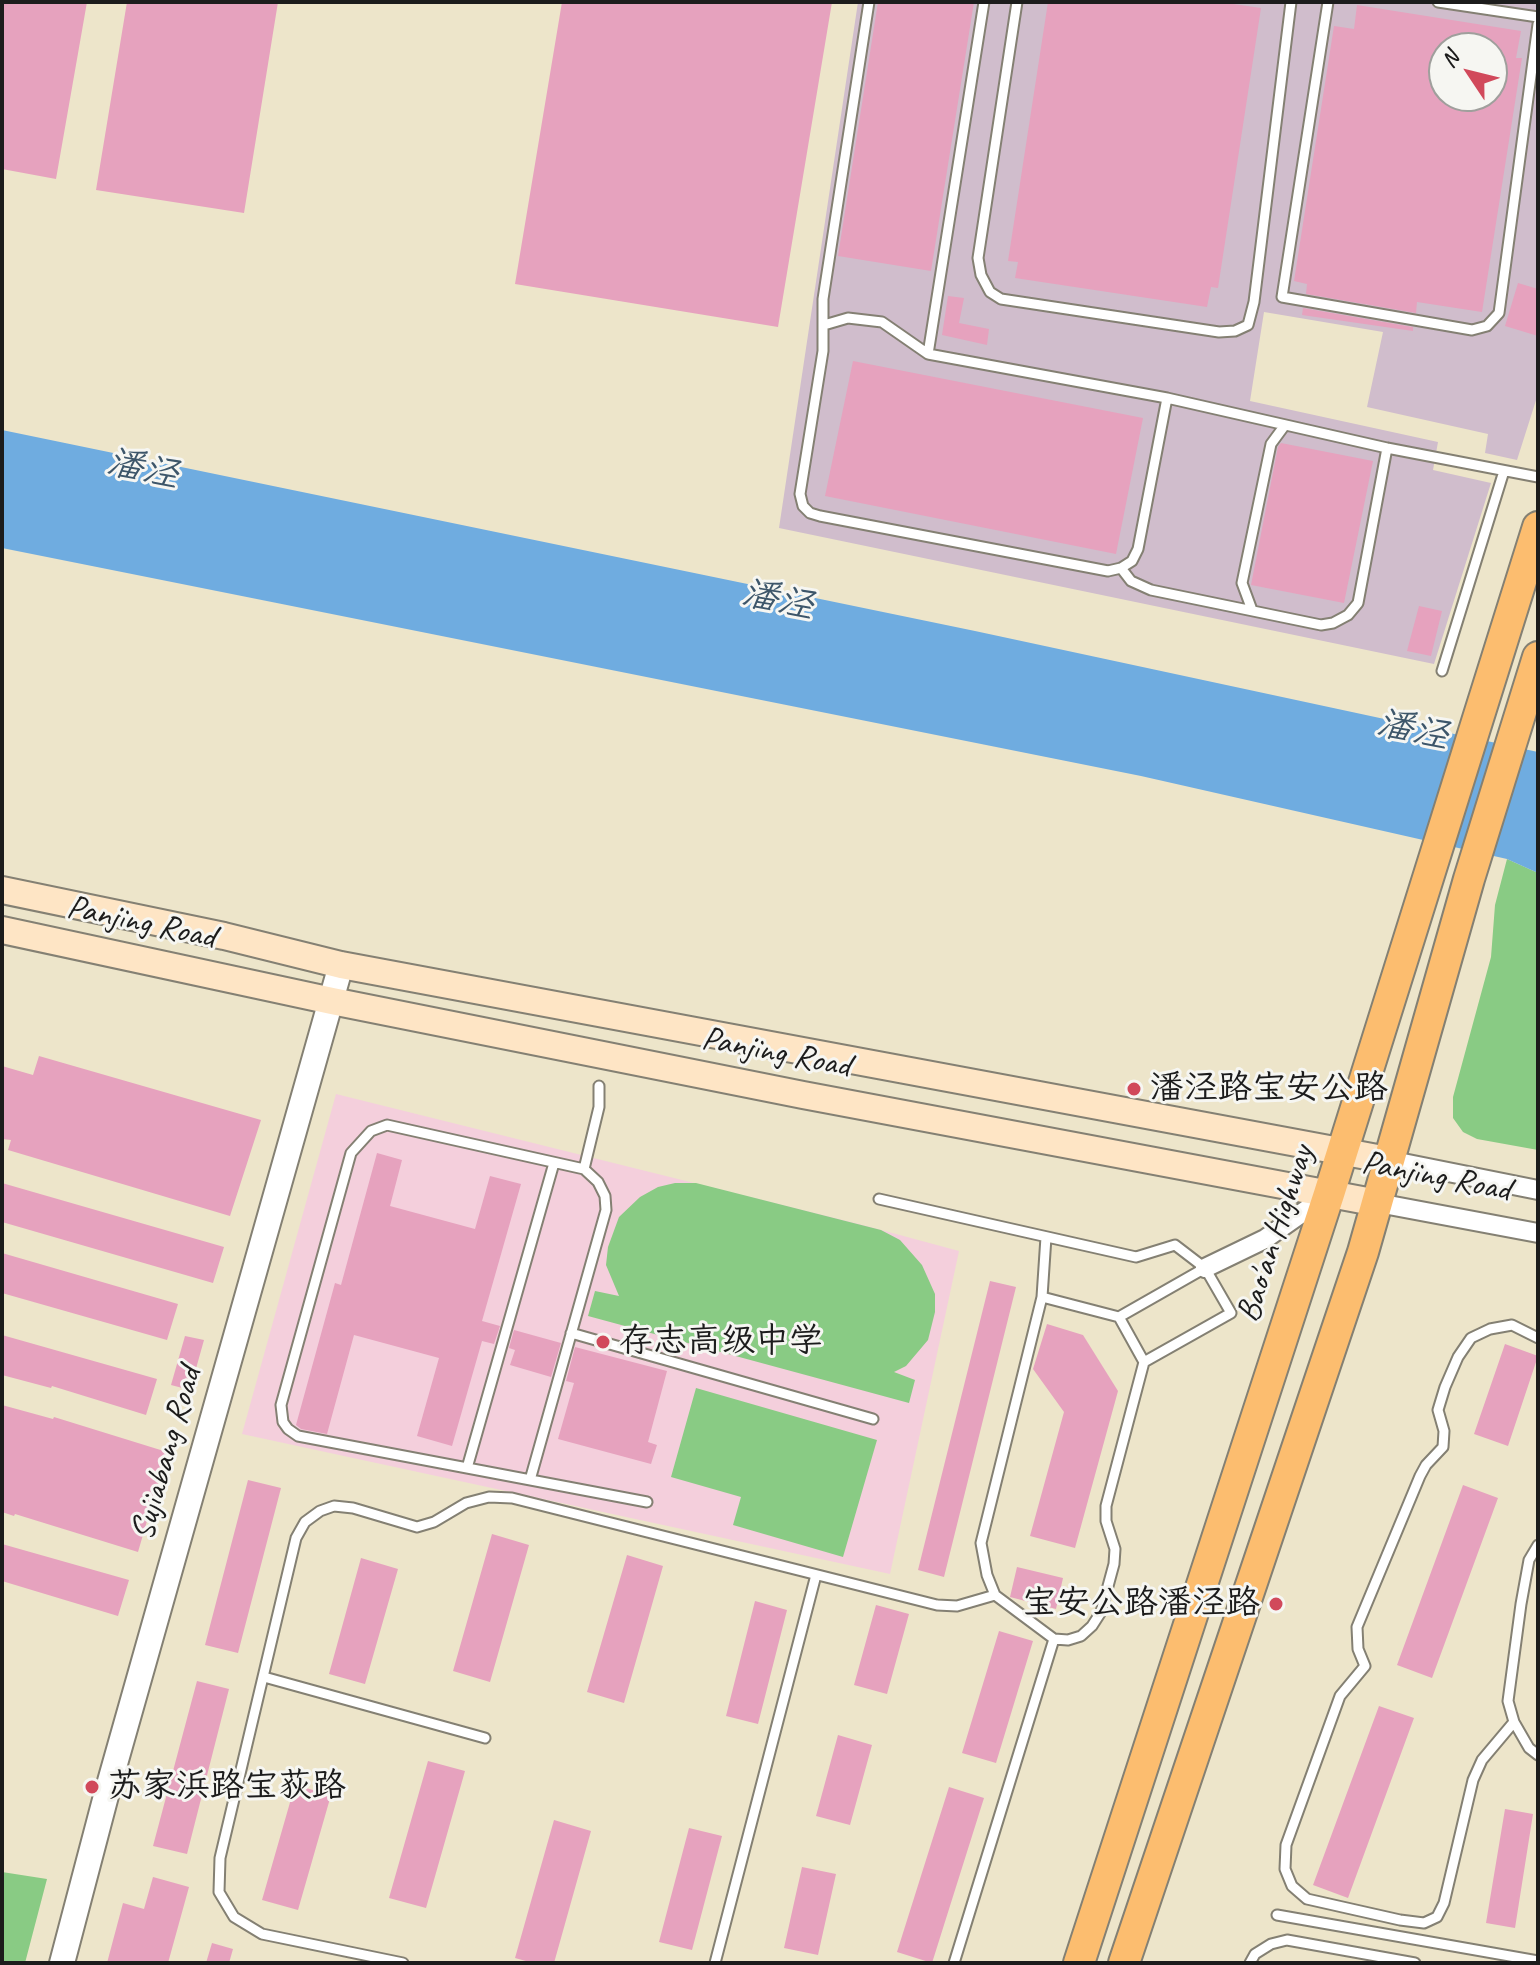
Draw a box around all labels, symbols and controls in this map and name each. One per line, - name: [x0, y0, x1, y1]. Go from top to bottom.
- north arrow: [1428, 32, 1508, 112]
- text: N: [1435, 46, 1465, 73]
- water label: 潘泾: [103, 441, 183, 499]
- water label: 潘泾: [738, 572, 818, 630]
- water label: 潘泾: [1373, 702, 1453, 760]
- street label: Panjing Road: [63, 887, 219, 959]
- street label: Panjing Road: [698, 1019, 854, 1087]
- place label: 潘泾路宝安公路: [1150, 1069, 1388, 1109]
- marker: 潘泾路宝安公路: [1125, 1080, 1143, 1098]
- street label: Bao'an Highway: [1228, 1141, 1324, 1327]
- street label: Panjing Road: [1358, 1143, 1514, 1211]
- place label: 存志高级中学: [619, 1322, 823, 1362]
- marker: 存志高级中学: [594, 1333, 612, 1351]
- street label: Sujiabang Road: [123, 1363, 211, 1545]
- place label: 宝安公路潘泾路: [1022, 1584, 1260, 1624]
- marker: 宝安公路潘泾路: [1267, 1595, 1285, 1613]
- place label: 苏家浜路宝荻路: [108, 1767, 346, 1807]
- marker: 苏家浜路宝荻路: [83, 1778, 101, 1796]

